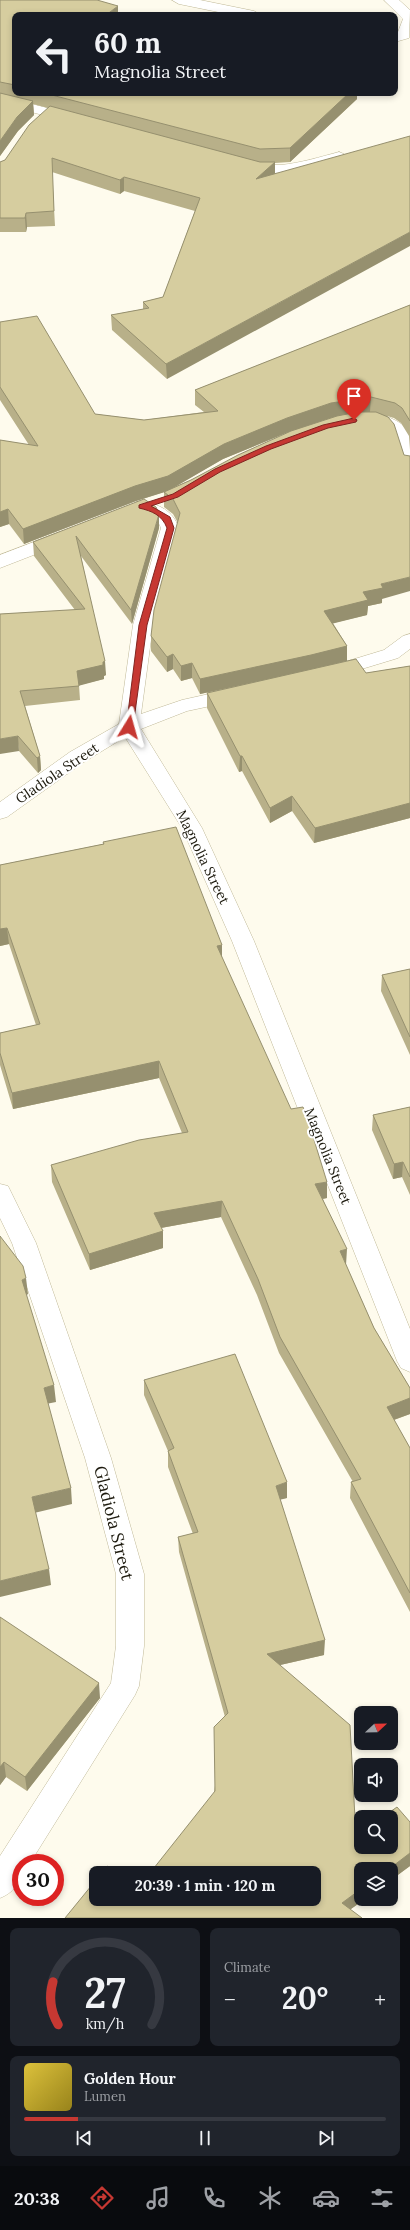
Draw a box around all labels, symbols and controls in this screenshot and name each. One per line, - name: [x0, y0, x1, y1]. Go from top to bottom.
- text: 60 m: [94, 25, 161, 61]
- icon: left: [28, 28, 80, 80]
- text: Magnolia Street: [94, 60, 226, 83]
- pin: [337, 379, 371, 420]
- icon: arrive: [343, 385, 365, 407]
- position arrow: [108, 706, 150, 748]
- street label: Gladiola Street: [12, 738, 103, 807]
- street label: Magnolia Street: [172, 807, 234, 908]
- street label: Magnolia Street: [300, 1105, 356, 1208]
- street label: Gladiola Street: [89, 1463, 139, 1583]
- north arrow: [354, 1706, 398, 1750]
- map controls: [354, 1706, 398, 1906]
- button: sound: [354, 1758, 398, 1802]
- button: search: [354, 1810, 398, 1854]
- speed limit sign: 30: [12, 1854, 64, 1906]
- button: layers: [354, 1862, 398, 1906]
- text: 20:39 · 1 min · 120 m: [135, 1876, 275, 1895]
- text: Climate: [224, 1959, 271, 1976]
- text: 27: [84, 1966, 126, 2019]
- text: 20°: [282, 1979, 328, 2017]
- text: −: [224, 1985, 236, 2013]
- text: +: [374, 1985, 386, 2013]
- text: km/h: [86, 2015, 125, 2034]
- text: Golden Hour: [84, 2069, 176, 2088]
- text: Lumen: [84, 2088, 126, 2105]
- icon: previous: [73, 2127, 95, 2149]
- icon: pause: [194, 2127, 216, 2149]
- icon: next: [315, 2127, 337, 2149]
- icon: directions: [88, 2184, 116, 2212]
- icon: music: [144, 2184, 172, 2212]
- icon: phone: [200, 2184, 228, 2212]
- icon: climate: [256, 2184, 284, 2212]
- icon: car: [312, 2184, 340, 2212]
- icon: filters: [368, 2184, 396, 2212]
- text: 20:38: [14, 2187, 60, 2210]

